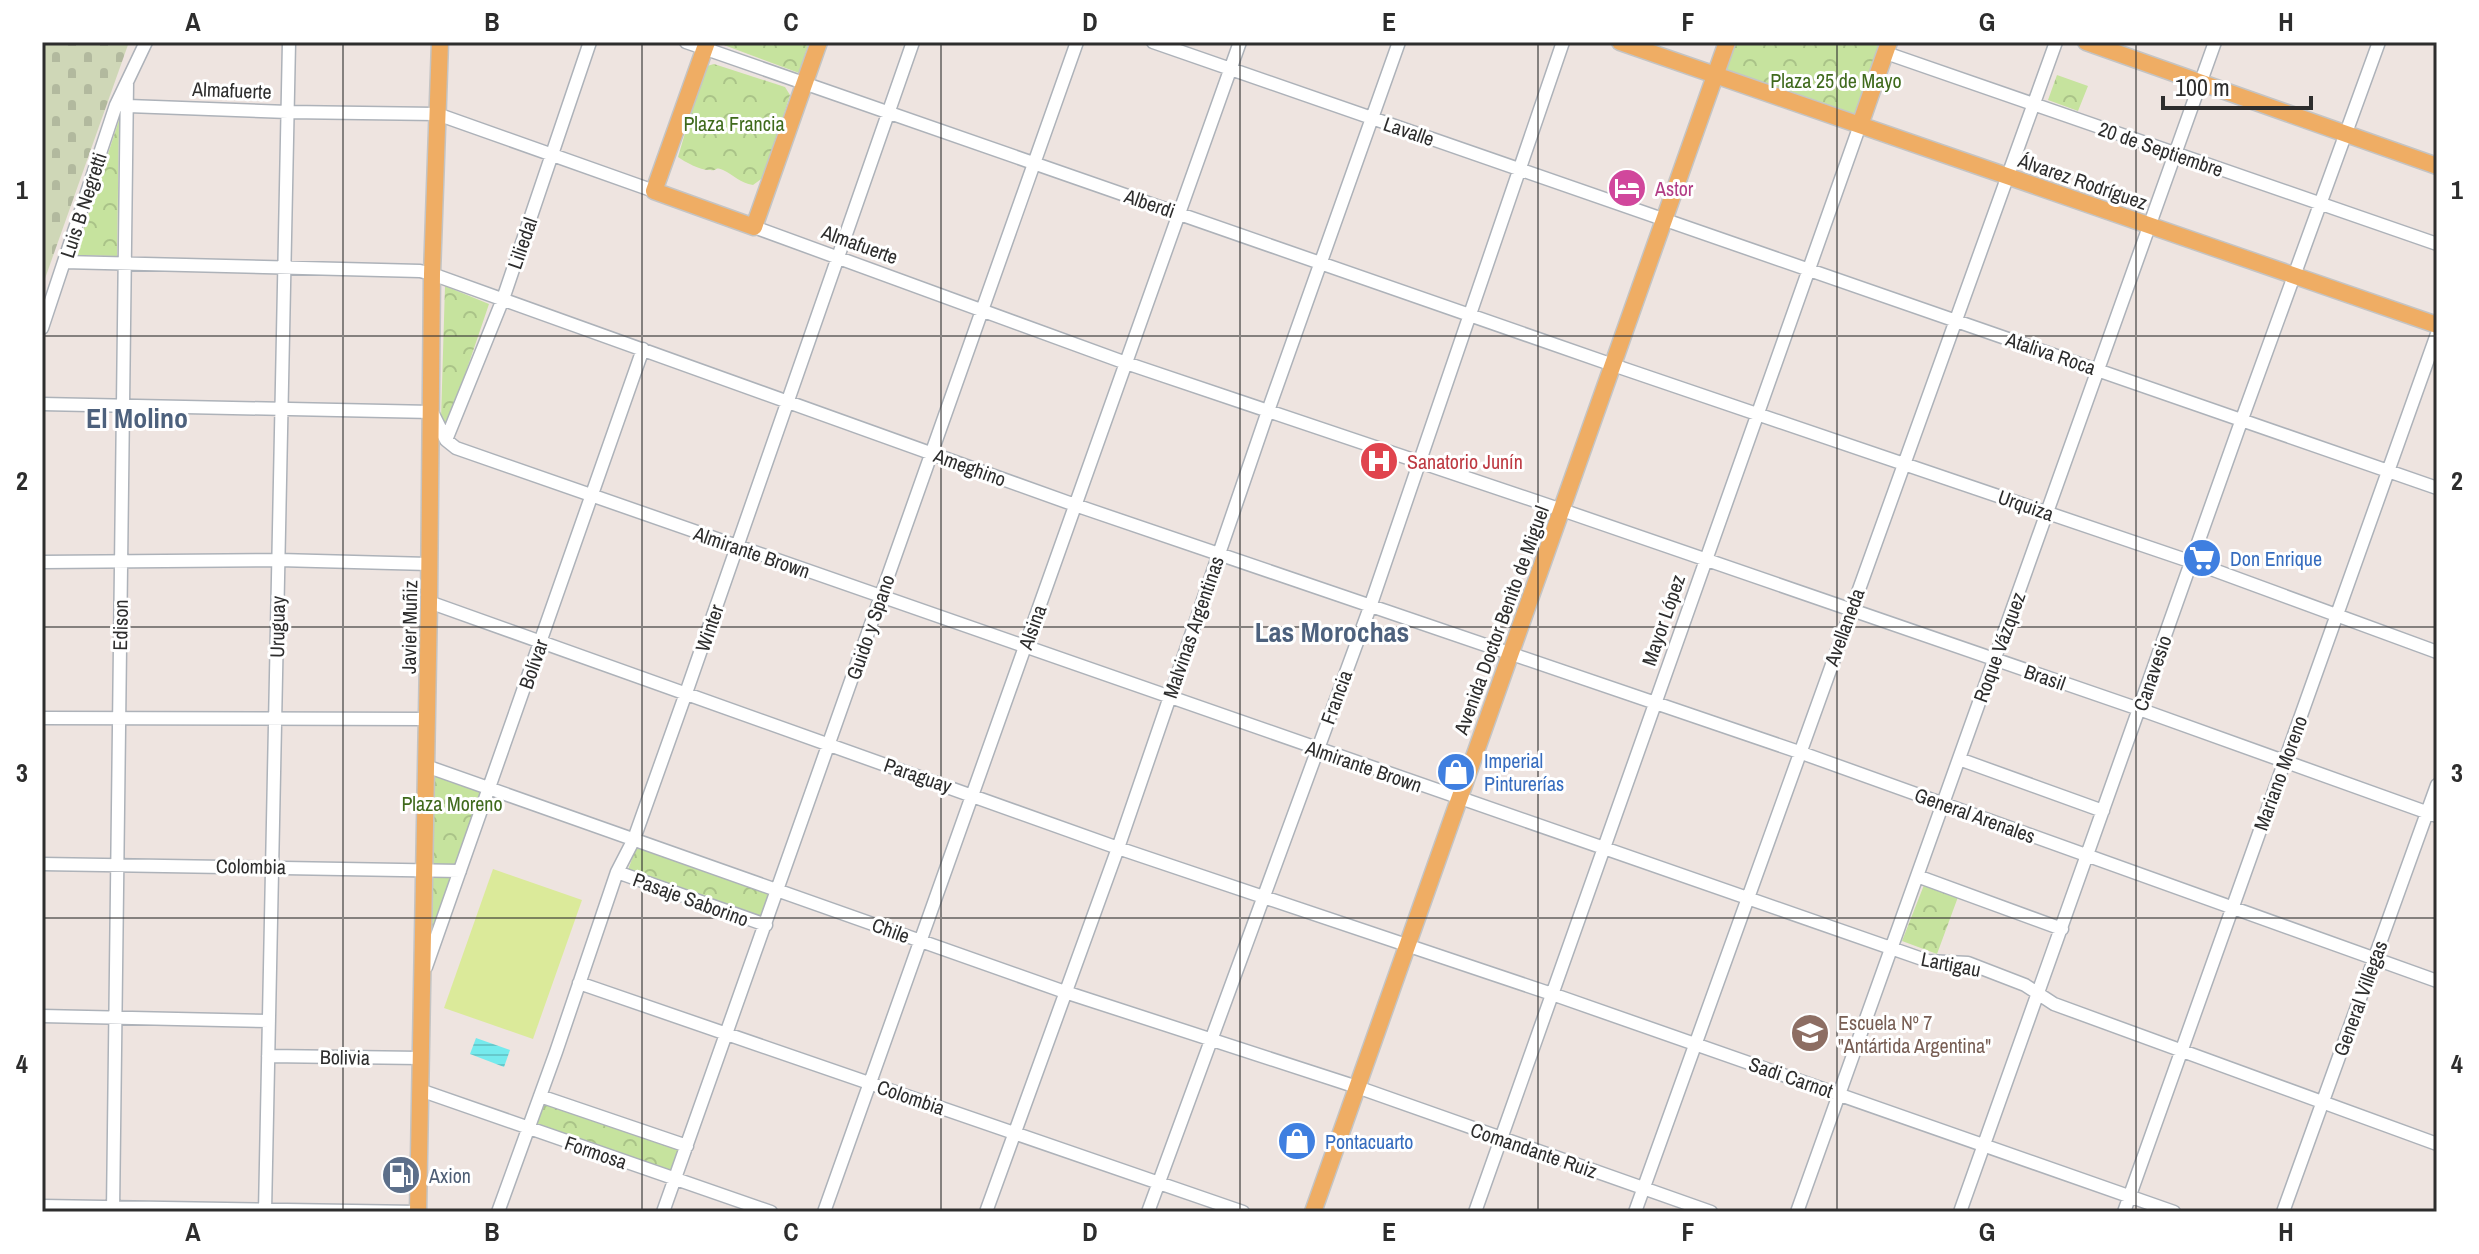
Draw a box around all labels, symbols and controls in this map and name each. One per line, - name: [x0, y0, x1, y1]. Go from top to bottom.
- text: A: [185, 4, 201, 39]
- text: B: [484, 4, 500, 39]
- text: C: [783, 4, 799, 39]
- text: D: [1082, 4, 1098, 39]
- text: E: [1382, 4, 1396, 39]
- text: F: [1681, 4, 1695, 39]
- text: G: [1979, 4, 1995, 39]
- text: H: [2278, 4, 2294, 39]
- scale bar: [2163, 60, 2311, 110]
- park label: Plaza 25 de Mayo: [1770, 67, 1902, 94]
- text: 100 m: [2175, 71, 2230, 103]
- street label: Almafuerte: [191, 75, 272, 105]
- park label: Plaza Francia: [683, 110, 785, 137]
- street label: Lavalle: [1380, 110, 1438, 152]
- street label: 20 de Septiembre: [2095, 115, 2227, 183]
- street label: Álvarez Rodríguez: [2014, 146, 2151, 216]
- street label: Luis B Negretti: [53, 149, 113, 261]
- hotel icon: Astor: [1606, 167, 1648, 209]
- text: 1: [16, 172, 28, 207]
- text: 1: [2451, 172, 2463, 207]
- place label: Astor: [1654, 175, 1694, 202]
- street label: Alberdi: [1120, 181, 1179, 224]
- street label: Liliedal: [501, 214, 543, 272]
- street label: Almafuerte: [817, 217, 902, 270]
- street label: Ataliva Roca: [2002, 325, 2099, 381]
- district label: El Molino: [86, 399, 188, 437]
- hospital icon: Sanatorio Junín: [1358, 440, 1400, 482]
- street label: Ameghino: [929, 441, 1010, 492]
- place label: Sanatorio Junín: [1407, 448, 1523, 475]
- text: 2: [16, 463, 28, 498]
- text: 2: [2451, 463, 2463, 498]
- street label: Urquiza: [1994, 483, 2058, 527]
- street label: Avenida Doctor Benito de Miguel: [1447, 502, 1555, 739]
- street label: Almirante Brown: [689, 519, 814, 584]
- supermarket icon: Don Enrique: [2181, 537, 2223, 579]
- place label: Don Enrique: [2230, 545, 2322, 572]
- street label: Malvinas Argentinas: [1156, 552, 1230, 702]
- street label: Guido y Spano: [839, 571, 901, 683]
- street label: Mayor López: [1635, 571, 1691, 669]
- street label: Javier Muñiz: [395, 580, 423, 674]
- street label: Avellaneda: [1817, 584, 1871, 671]
- street label: Roque Vázquez: [1967, 588, 2031, 706]
- street label: Uruguay: [263, 595, 291, 658]
- street label: Edison: [106, 599, 134, 651]
- street label: Winter: [688, 600, 730, 655]
- street label: Alsina: [1011, 601, 1052, 654]
- district label: Las Morochas: [1255, 613, 1409, 651]
- street label: Canavesio: [2126, 632, 2178, 714]
- street label: Bolívar: [512, 635, 554, 693]
- street label: Brasil: [2021, 657, 2069, 697]
- street label: Francia: [1314, 666, 1358, 728]
- street label: Mariano Moreno: [2247, 712, 2313, 834]
- street label: Almirante Brown: [1301, 733, 1426, 798]
- place label: Imperial Pinturerías: [1484, 747, 1564, 797]
- street label: Paraguay: [880, 751, 956, 799]
- shop icon: Imperial Pinturerías: [1435, 751, 1477, 793]
- text: 3: [16, 755, 28, 790]
- text: 3: [2451, 755, 2463, 790]
- street label: General Arenales: [1911, 781, 2039, 849]
- park label: Plaza Moreno: [401, 790, 503, 817]
- street label: Colombia: [216, 852, 286, 880]
- street label: Pasaje Saborino: [629, 866, 753, 932]
- street label: Chile: [868, 911, 914, 949]
- street label: General Villegas: [2327, 937, 2393, 1059]
- street label: Lartigau: [1919, 945, 1983, 983]
- place label: Escuela Nº 7 "Antártida Argentina": [1838, 1009, 1991, 1059]
- school or university icon: Escuela Nº 7 "Antártida Argentina": [1789, 1012, 1831, 1054]
- street label: Bolivia: [320, 1043, 370, 1071]
- text: 4: [16, 1046, 28, 1081]
- text: 4: [2451, 1046, 2463, 1081]
- street label: Sadi Carnot: [1745, 1050, 1837, 1104]
- street label: Colombia: [873, 1073, 949, 1121]
- street label: Comandante Ruiz: [1467, 1116, 1601, 1184]
- shop icon: Pontacuarto: [1276, 1120, 1318, 1162]
- place label: Pontacuarto: [1325, 1128, 1413, 1155]
- street label: Formosa: [561, 1129, 631, 1175]
- fuel station icon: Axion: [380, 1154, 422, 1196]
- place label: Axion: [428, 1162, 471, 1189]
- text: A: [185, 1214, 201, 1249]
- text: B: [484, 1214, 500, 1249]
- text: C: [783, 1214, 799, 1249]
- text: D: [1082, 1214, 1098, 1249]
- text: E: [1382, 1214, 1396, 1249]
- text: F: [1681, 1214, 1695, 1249]
- text: G: [1979, 1214, 1995, 1249]
- text: H: [2278, 1214, 2294, 1249]

